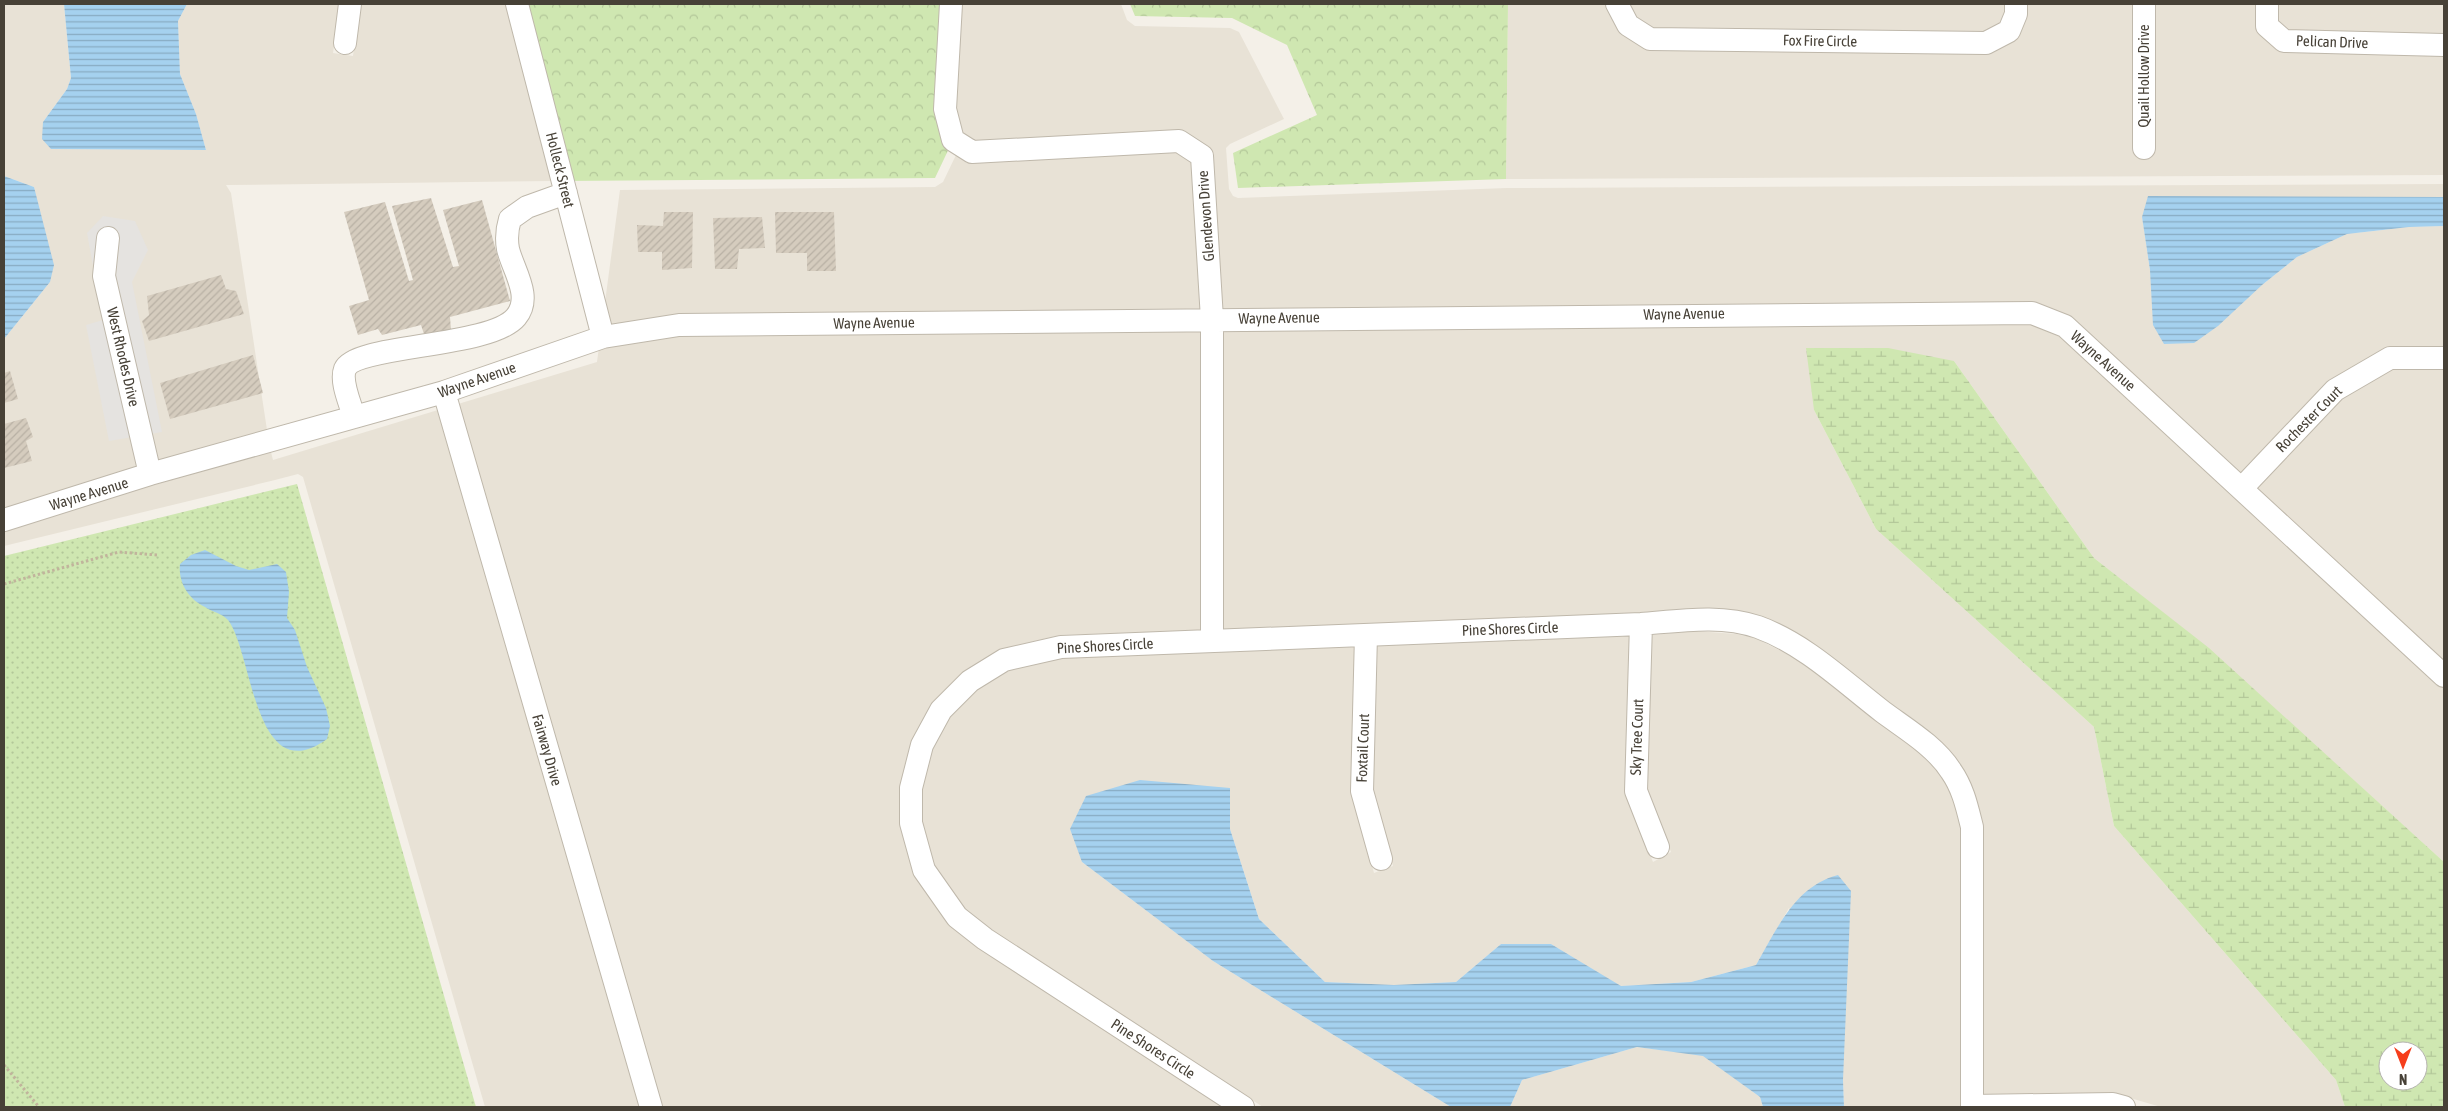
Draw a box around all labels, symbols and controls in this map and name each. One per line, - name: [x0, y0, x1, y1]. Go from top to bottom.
- street label: Quail Hollow Drive: [2135, 24, 2152, 128]
- street label: Fox Fire Circle: [1783, 31, 1858, 50]
- street label: Pelican Drive: [2296, 32, 2369, 51]
- street label: Holleck Street: [543, 130, 578, 209]
- street label: Glendevon Drive: [1194, 170, 1217, 262]
- street label: Wayne Avenue: [1643, 304, 1725, 323]
- street label: West Rhodes Drive: [104, 306, 143, 408]
- street label: Wayne Avenue: [1238, 308, 1320, 327]
- street label: Wayne Avenue: [833, 313, 915, 332]
- street label: Wayne Avenue: [2067, 327, 2139, 394]
- street label: Wayne Avenue: [436, 358, 518, 401]
- street label: Rochester Court: [2272, 382, 2345, 455]
- street label: Wayne Avenue: [48, 473, 130, 514]
- street label: Pine Shores Circle: [1461, 618, 1559, 639]
- street label: Pine Shores Circle: [1056, 634, 1154, 657]
- street label: Sky Tree Court: [1627, 698, 1646, 776]
- street label: Fairway Drive: [529, 712, 566, 788]
- street label: Foxtail Court: [1353, 713, 1372, 783]
- street label: Pine Shores Circle: [1108, 1015, 1199, 1082]
- north arrow: [2378, 1041, 2428, 1091]
- text: N: [2399, 1071, 2407, 1087]

